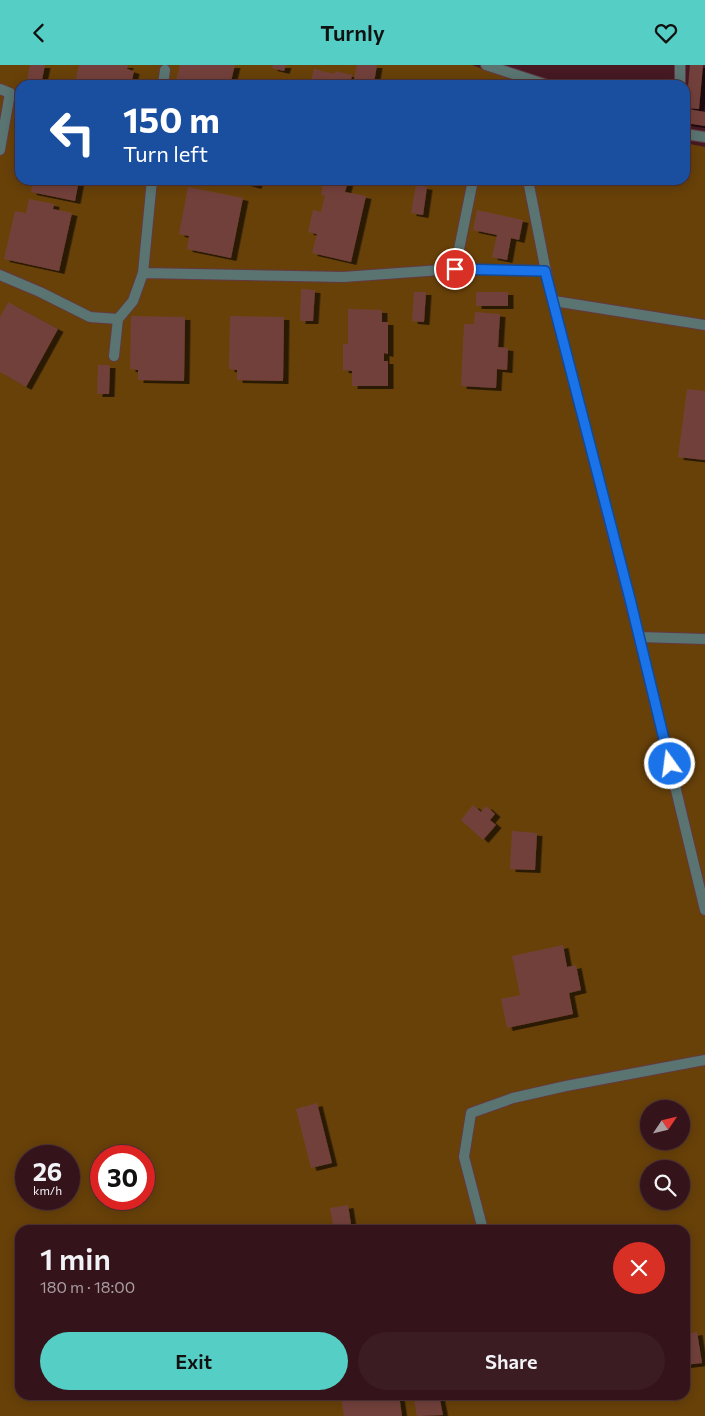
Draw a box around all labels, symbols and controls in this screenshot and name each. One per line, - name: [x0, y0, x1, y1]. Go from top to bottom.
- icon: back: [25, 19, 53, 47]
- text: Turnly: [320, 19, 385, 46]
- icon: heart: [652, 19, 680, 47]
- text: 150 m: [123, 97, 220, 140]
- icon: left: [40, 100, 105, 165]
- text: Turn left: [123, 140, 208, 167]
- pin: [434, 248, 476, 290]
- icon: arrive: [441, 255, 469, 283]
- position arrow: [643, 737, 695, 789]
- north arrow: [640, 1100, 690, 1150]
- map controls: [640, 1100, 690, 1210]
- speed limit sign: 30: [90, 1145, 155, 1210]
- text: 26: [33, 1156, 62, 1186]
- button: search: [640, 1160, 690, 1210]
- text: km/h: [33, 1183, 62, 1197]
- text: 1 min: [40, 1239, 111, 1276]
- button: close: [613, 1242, 665, 1294]
- text: 180 m · 18:00: [40, 1277, 135, 1296]
- button: Exit: [40, 1332, 348, 1390]
- button: Share: [358, 1332, 665, 1390]

